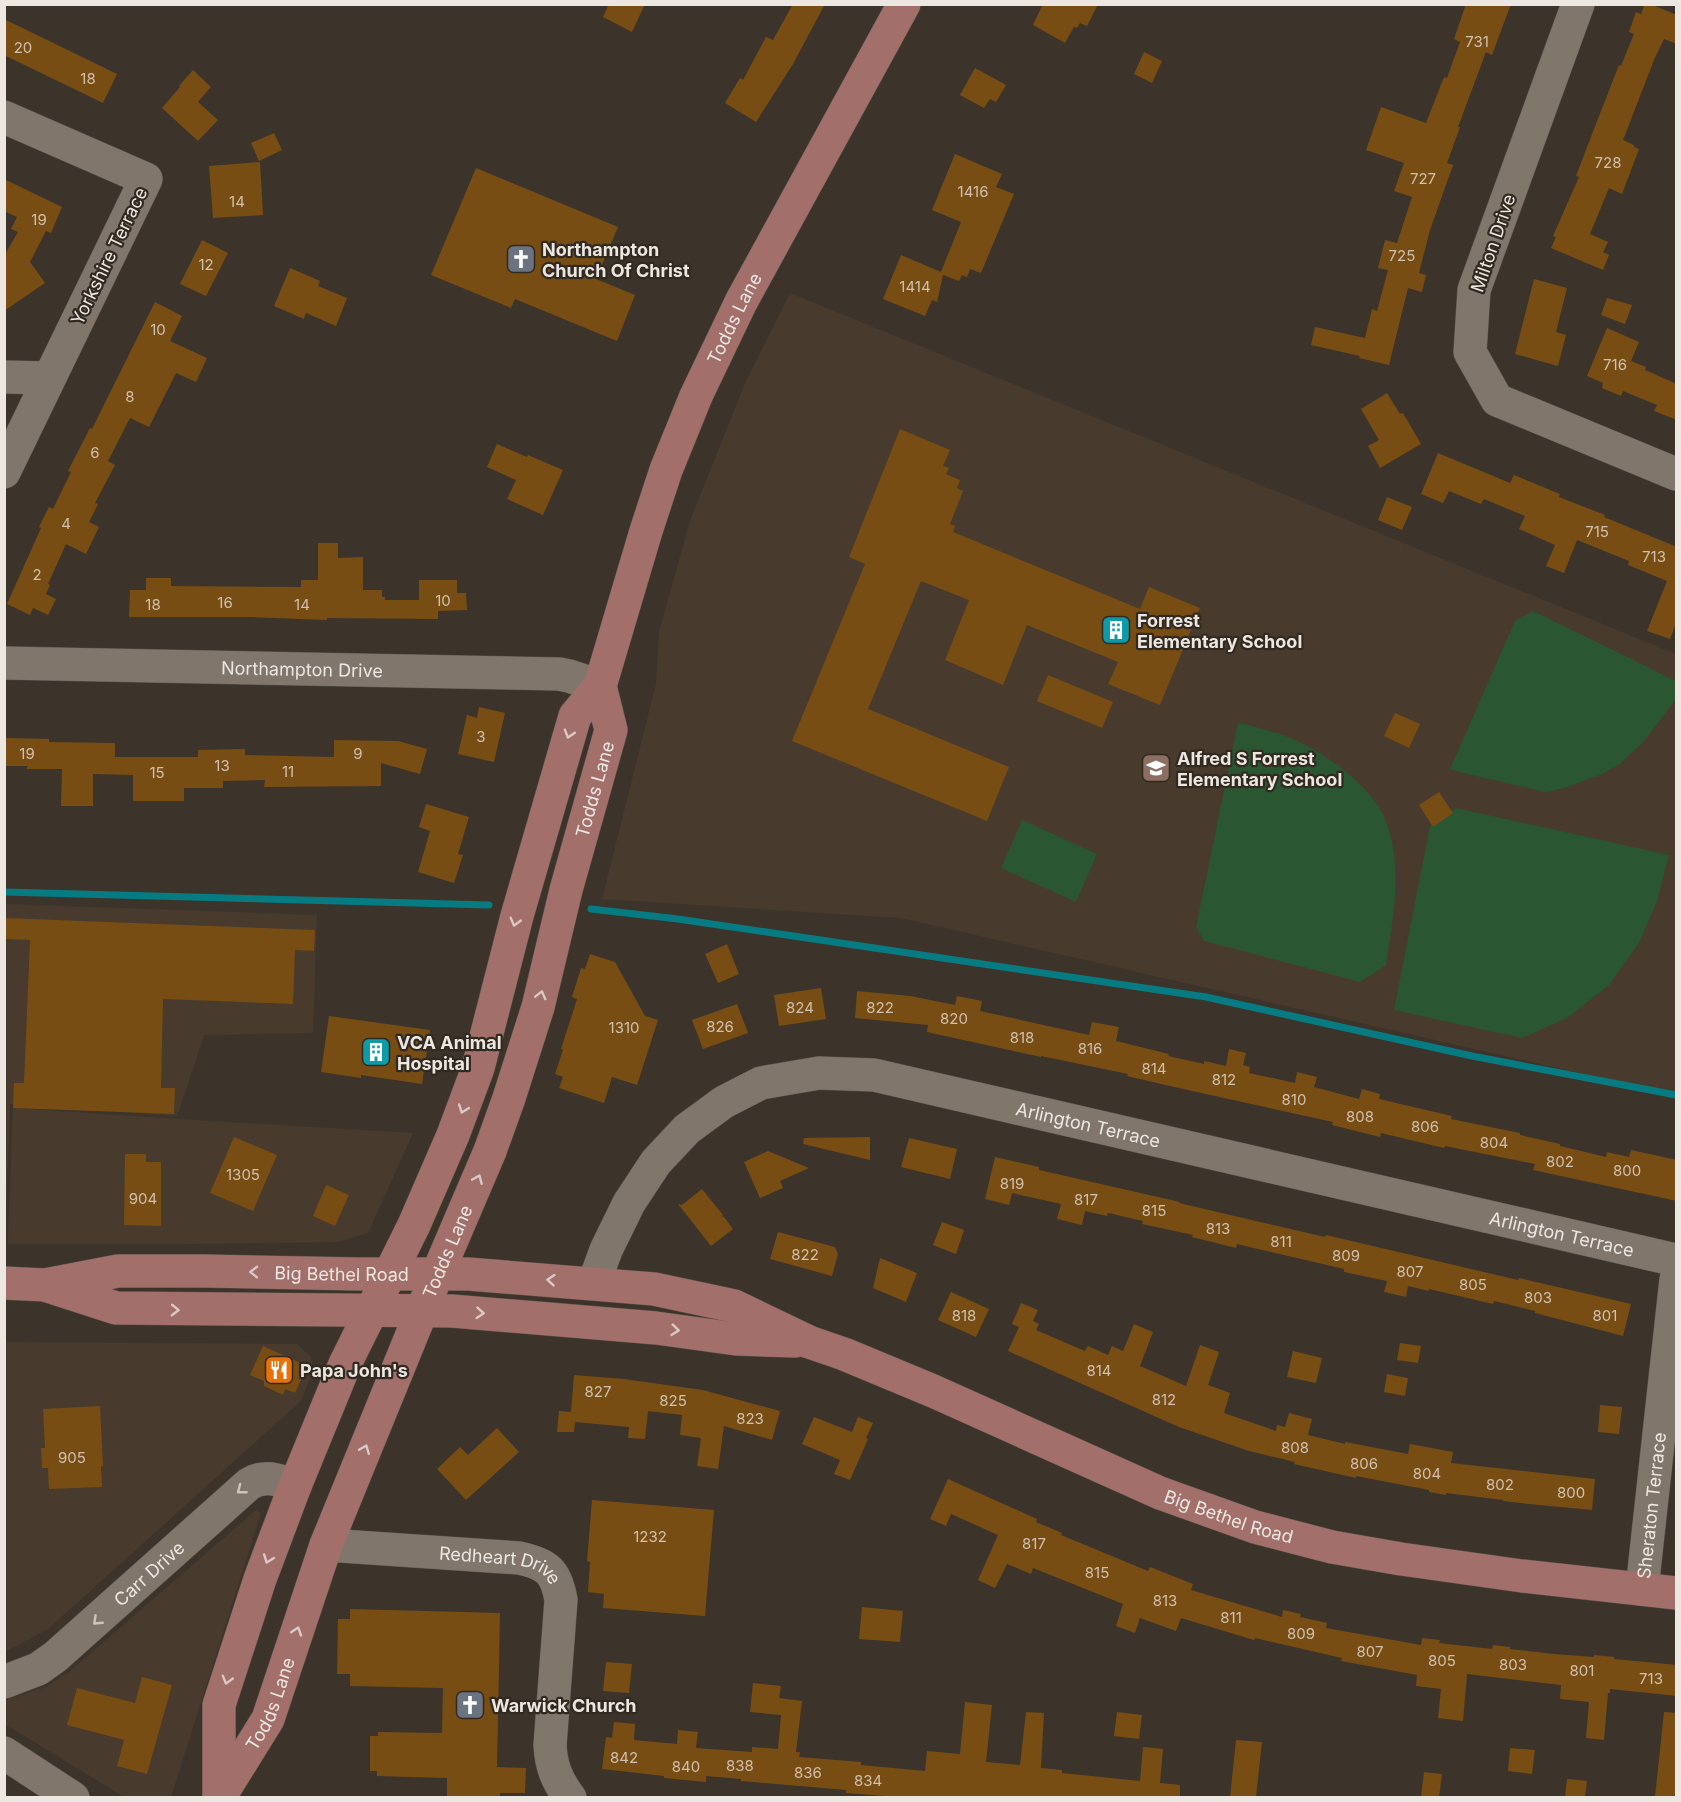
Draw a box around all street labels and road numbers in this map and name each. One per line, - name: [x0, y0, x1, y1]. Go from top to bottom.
- street label: Yorkshire Terrace: [67, 184, 151, 328]
- street label: Milton Drive: [1466, 191, 1520, 295]
- street label: Todds Lane: [703, 269, 766, 367]
- street label: Northampton Drive: [221, 657, 383, 681]
- street label: Todds Lane: [571, 739, 618, 840]
- street label: Arlington Terrace: [1014, 1098, 1163, 1151]
- street label: Todds Lane: [418, 1202, 476, 1301]
- street label: Arlington Terrace: [1488, 1207, 1636, 1260]
- street label: Big Bethel Road: [274, 1262, 409, 1285]
- street label: Sheraton Terrace: [1633, 1431, 1670, 1580]
- street label: Big Bethel Road: [1162, 1485, 1295, 1547]
- street label: Carr Drive: [109, 1537, 188, 1610]
- street label: Redheart Drive: [439, 1542, 566, 1587]
- street label: Todds Lane: [241, 1654, 298, 1754]

